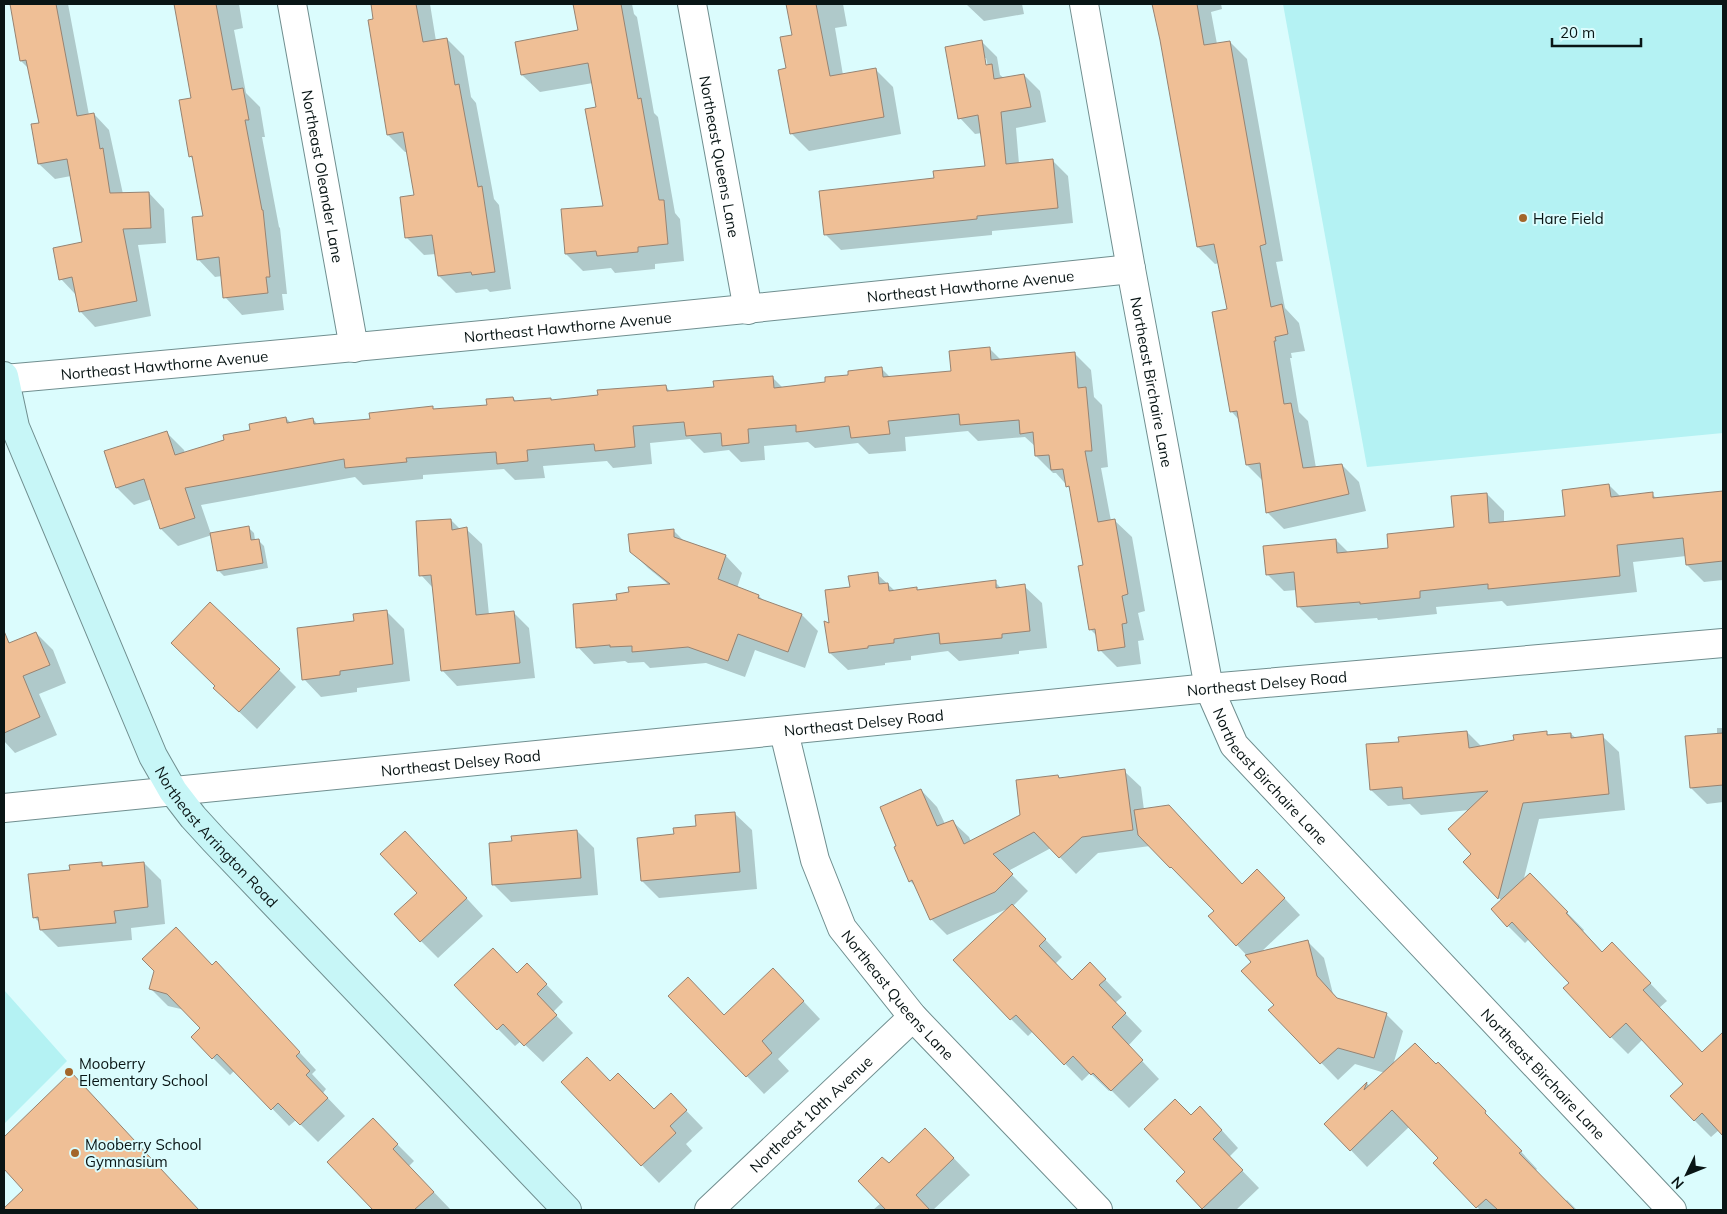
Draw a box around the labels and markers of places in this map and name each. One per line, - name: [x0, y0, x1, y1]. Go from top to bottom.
- place label: Hare Field: [1533, 209, 1604, 228]
- marker: Hare Field: [1517, 212, 1529, 224]
- place label: Mooberry Elementary School: [79, 1054, 208, 1090]
- marker: Mooberry Elementary School: [63, 1066, 75, 1078]
- place label: Mooberry School Gymnasium: [85, 1135, 202, 1171]
- marker: Mooberry School Gymnasium: [69, 1147, 81, 1159]

